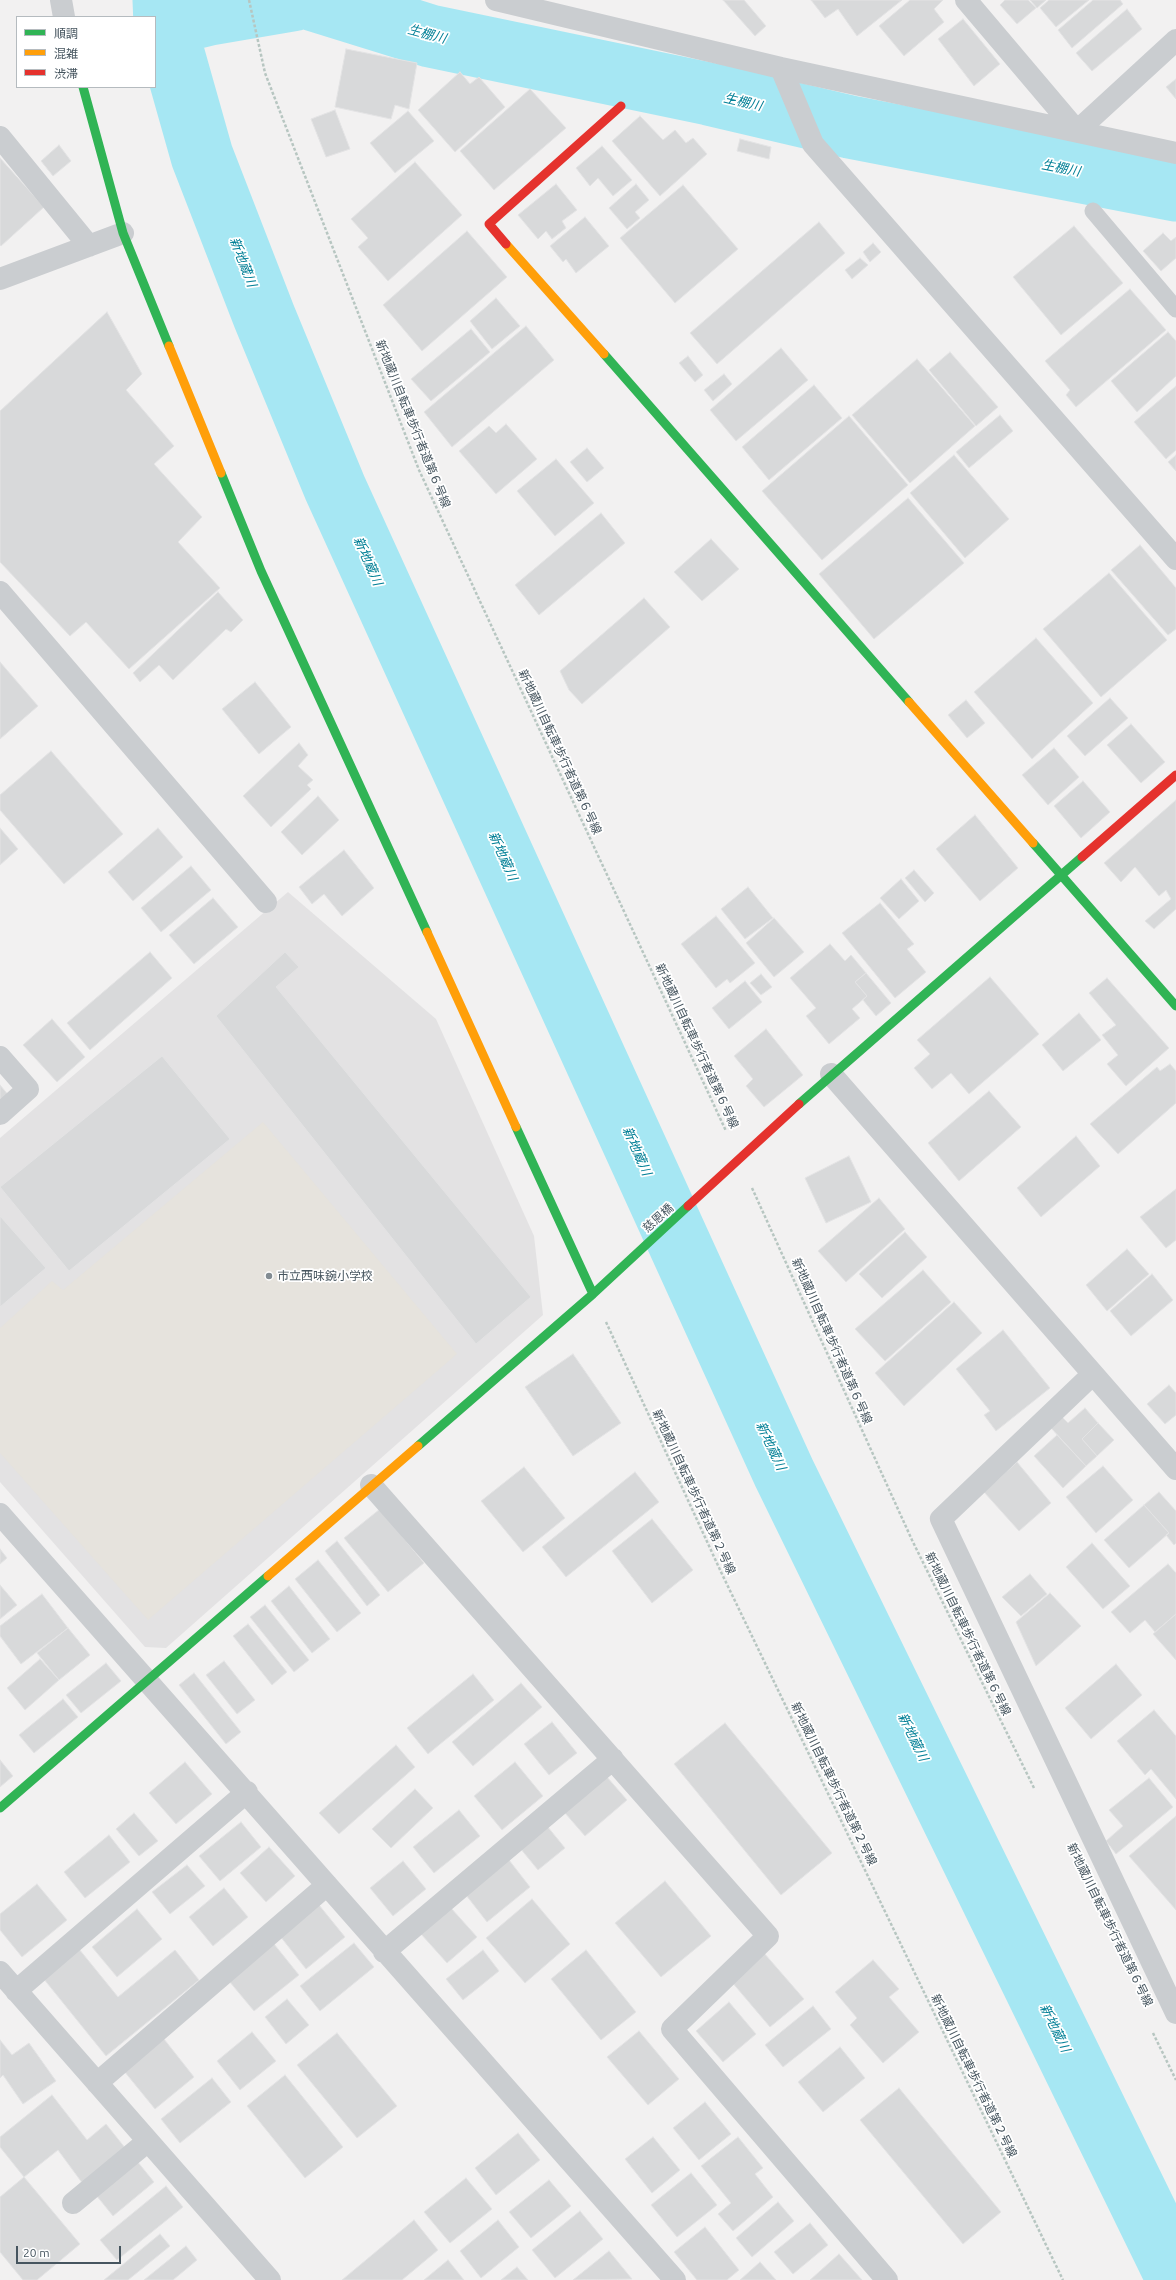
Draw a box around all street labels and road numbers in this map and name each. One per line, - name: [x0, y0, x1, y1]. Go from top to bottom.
- street label: 新地蔵川自転車歩行者道第６号線: [373, 338, 453, 510]
- street label: 新地蔵川自転車歩行者道第６号線: [515, 667, 605, 837]
- street label: 新地蔵川自転車歩行者道第６号線: [652, 961, 742, 1131]
- street label: 慈恩橋: [640, 1201, 676, 1235]
- street label: 新地蔵川自転車歩行者道第６号線: [789, 1256, 875, 1426]
- street label: 新地蔵川自転車歩行者道第２号線: [649, 1407, 739, 1577]
- street label: 新地蔵川自転車歩行者道第６号線: [922, 1550, 1014, 1718]
- street label: 新地蔵川自転車歩行者道第２号線: [788, 1700, 880, 1868]
- street label: 新地蔵川自転車歩行者道第６号線: [1064, 1841, 1156, 2009]
- street label: 新地蔵川自転車歩行者道第２号線: [928, 1992, 1020, 2160]

